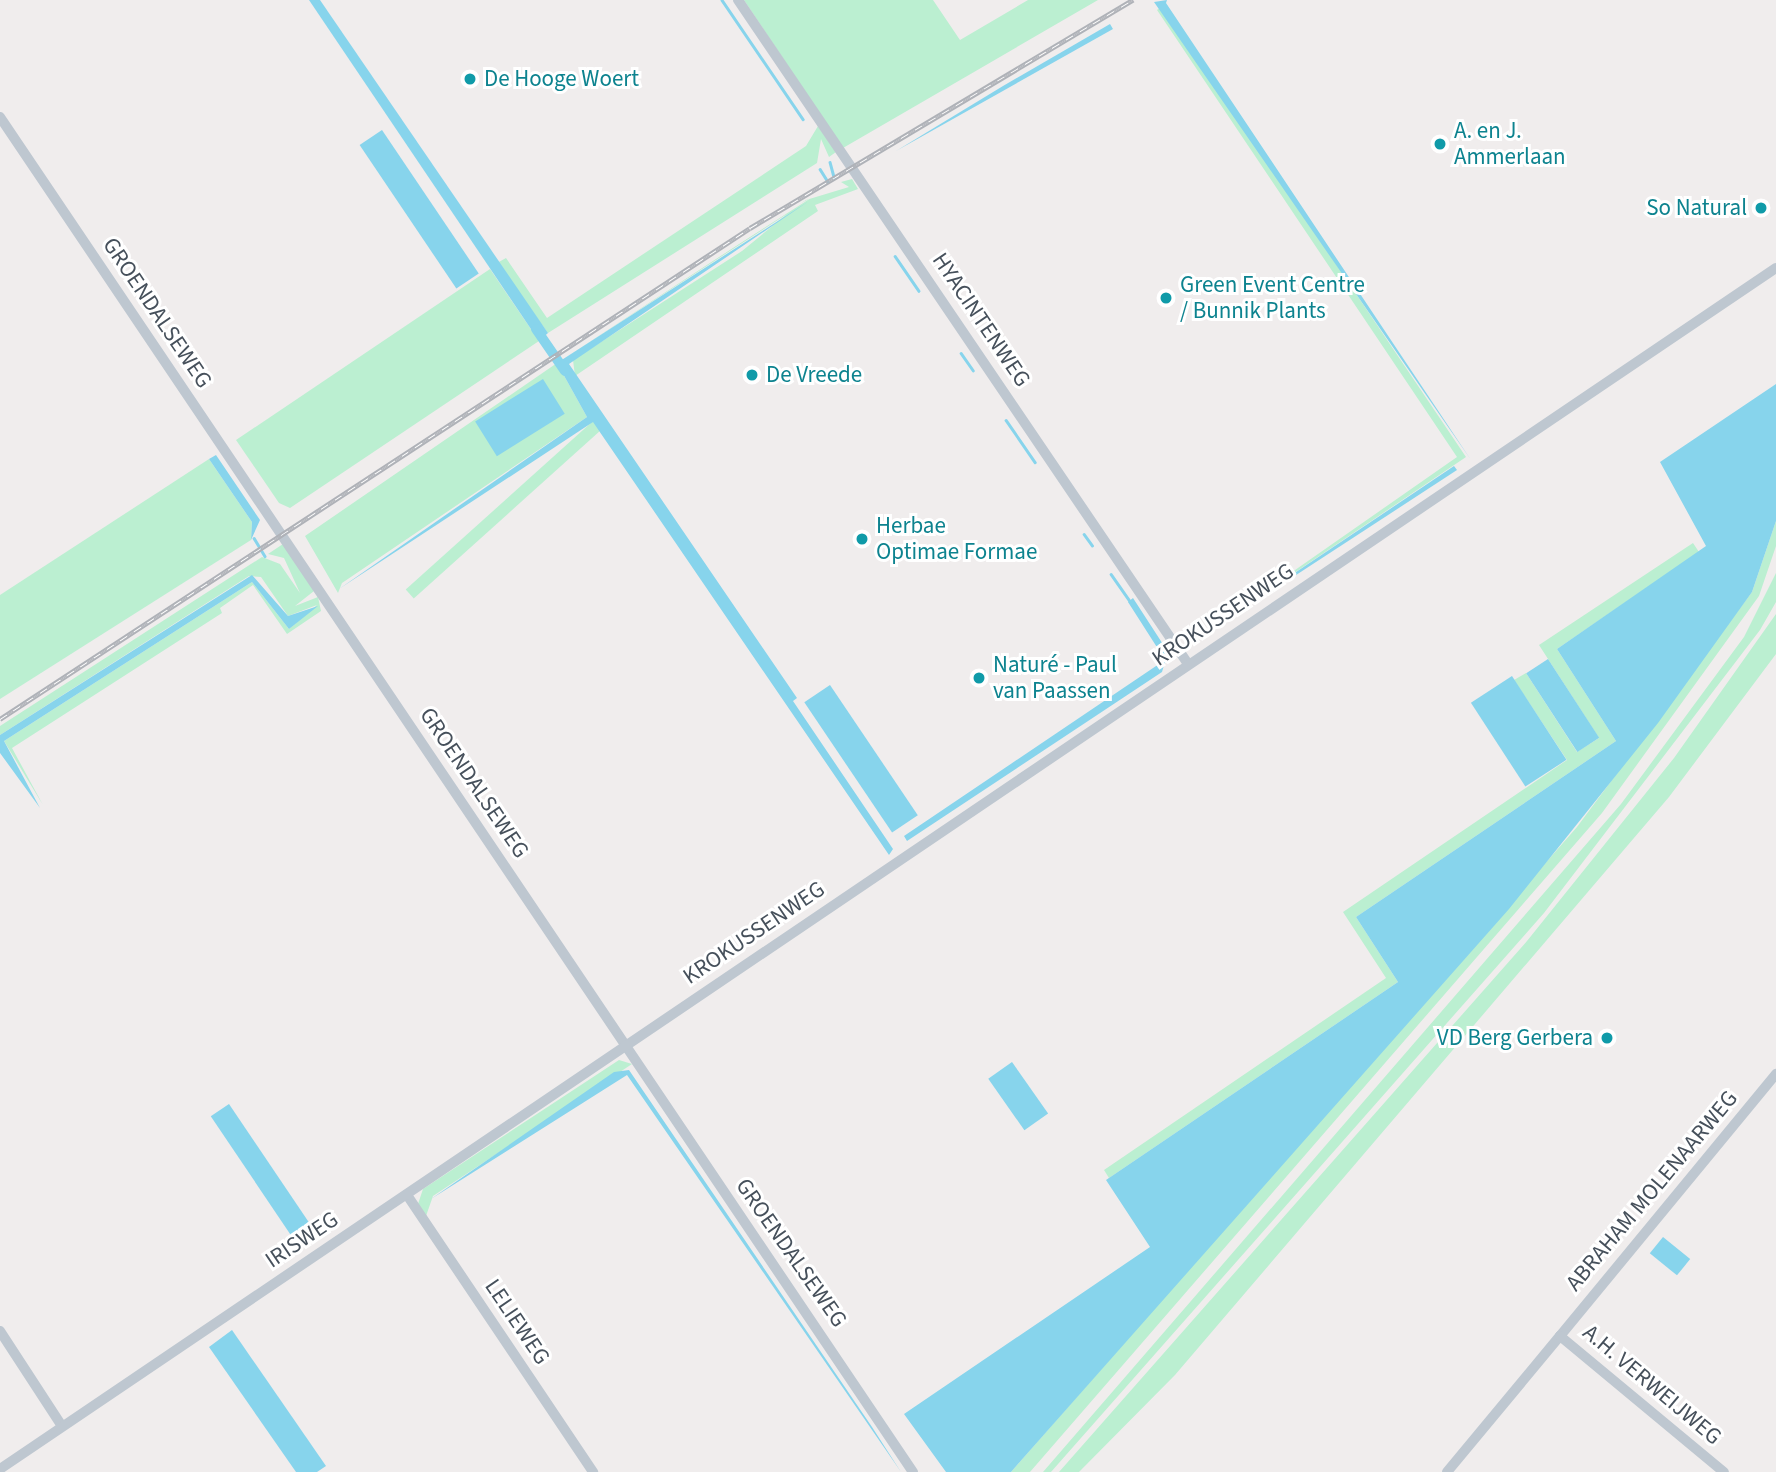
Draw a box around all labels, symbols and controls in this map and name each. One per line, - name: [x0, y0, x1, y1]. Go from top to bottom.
- place label: De Hooge Woert: [484, 65, 639, 93]
- marker: De Hooge Woert: [462, 71, 478, 87]
- place label: A. en J. Ammerlaan: [1454, 117, 1566, 171]
- marker: A. en J. Ammerlaan: [1432, 136, 1448, 152]
- place label: So Natural: [1646, 194, 1747, 222]
- marker: So Natural: [1753, 200, 1769, 216]
- street label: GROENDALSEWEG: [97, 233, 217, 393]
- street label: HYACINTENWEG: [926, 248, 1036, 392]
- place label: Green Event Centre / Bunnik Plants: [1180, 271, 1365, 325]
- marker: Green Event Centre / Bunnik Plants: [1158, 290, 1174, 306]
- place label: De Vreede: [766, 361, 862, 389]
- marker: De Vreede: [744, 367, 760, 383]
- place label: Herbae Optimae Formae: [876, 512, 1037, 566]
- marker: Herbae Optimae Formae: [854, 531, 870, 547]
- street label: KROKUSSENWEG: [1147, 557, 1299, 673]
- place label: Naturé - Paul van Paassen: [993, 651, 1117, 705]
- marker: Naturé - Paul van Paassen: [971, 670, 987, 686]
- street label: GROENDALSEWEG: [414, 703, 534, 863]
- street label: KROKUSSENWEG: [678, 875, 830, 991]
- place label: VD Berg Gerbera: [1437, 1024, 1593, 1052]
- marker: VD Berg Gerbera: [1599, 1030, 1615, 1046]
- street label: ABRAHAM MOLENAARWEG: [1560, 1085, 1744, 1297]
- street label: GROENDALSEWEG: [729, 1173, 853, 1333]
- street label: IRISWEG: [260, 1206, 344, 1274]
- street label: LELIEWEG: [478, 1274, 556, 1370]
- street label: A.H. VERWEIJWEG: [1577, 1319, 1727, 1451]

